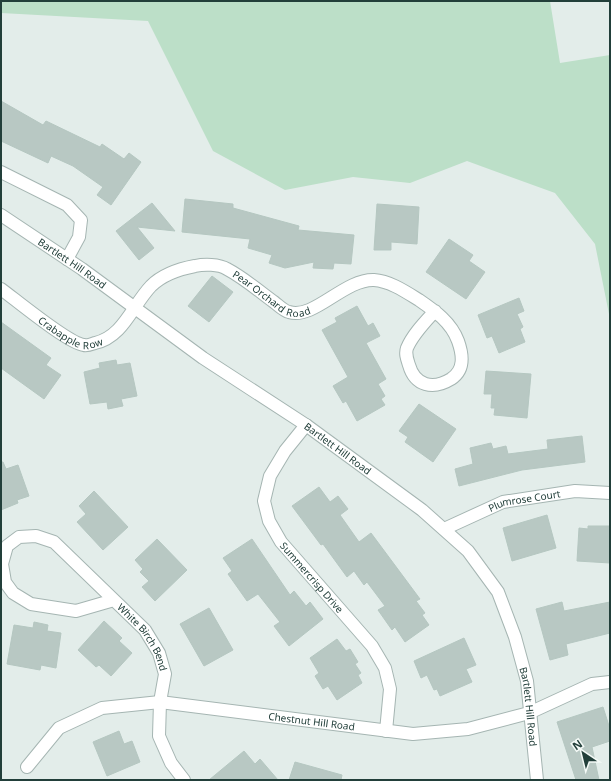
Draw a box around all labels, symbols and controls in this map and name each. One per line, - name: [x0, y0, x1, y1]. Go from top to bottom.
- street label: Bartlett Hill Road: [35, 235, 109, 292]
- street label: Pear Orchard Road: [230, 267, 312, 320]
- street label: Crabapple Row: [35, 313, 104, 352]
- street label: Bartlett Hill Road: [302, 419, 374, 478]
- street label: Plumrose Court: [486, 486, 562, 515]
- street label: Summercrisp Drive: [277, 539, 347, 616]
- street label: White Birch Bend: [114, 600, 171, 673]
- street label: Bartlett Hill Road: [516, 665, 541, 747]
- street label: Chestnut Hill Road: [268, 709, 356, 734]
- north arrow: [563, 733, 603, 773]
- text: N: [569, 736, 585, 753]

